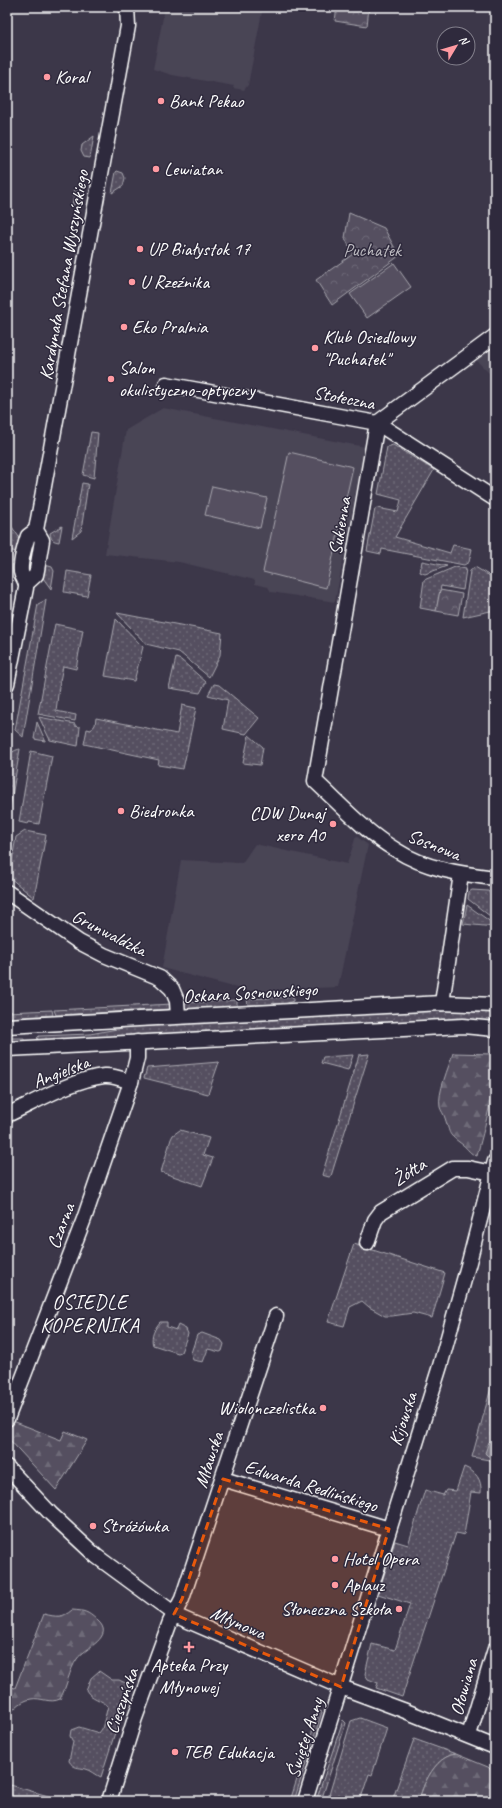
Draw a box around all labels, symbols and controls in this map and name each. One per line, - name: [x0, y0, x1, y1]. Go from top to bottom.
- north arrow: [436, 26, 476, 66]
- text: N: [456, 33, 473, 49]
- place label: Koral: [55, 65, 92, 89]
- marker: Koral: [42, 72, 52, 82]
- place label: Bank Pekao: [169, 89, 245, 113]
- marker: Bank Pekao: [156, 96, 166, 106]
- place label: Lewiatan: [164, 157, 224, 181]
- marker: Lewiatan: [151, 164, 161, 174]
- street label: Kardynała Stefana Wyszyńskiego: [34, 167, 95, 382]
- place label: UP Białystok 17: [148, 237, 252, 261]
- park label: Puchatek: [343, 238, 403, 262]
- marker: UP Białystok 17: [135, 244, 145, 254]
- place label: U Rzeźnika: [140, 270, 211, 294]
- marker: U Rzeźnika: [127, 277, 137, 287]
- place label: Eko Pralnia: [132, 315, 209, 339]
- marker: Eko Pralnia: [119, 322, 129, 332]
- place label: Klub Osiedlowy "Puchatek": [323, 325, 417, 371]
- marker: Klub Osiedlowy "Puchatek": [310, 343, 320, 353]
- place label: Salon okulistyczno-optyczny: [119, 356, 256, 402]
- marker: Salon okulistyczno-optyczny: [106, 374, 116, 384]
- street label: Stołeczna: [311, 380, 378, 416]
- street label: Sukienna: [323, 494, 357, 557]
- place label: Biedronka: [129, 799, 195, 823]
- place label: CDW Dunaj xero A0: [250, 801, 328, 847]
- marker: Biedronka: [116, 806, 126, 816]
- marker: CDW Dunaj xero A0: [328, 819, 338, 829]
- street label: Sosnowa: [404, 824, 466, 867]
- street label: Grunwaldzka: [68, 904, 152, 963]
- street label: Oskara Sosnowskiego: [182, 977, 319, 1009]
- street label: Angielska: [29, 1049, 95, 1094]
- street label: Żółta: [388, 1152, 432, 1192]
- street label: Czarna: [41, 1199, 81, 1252]
- district label: OSIEDLE KOPERNIKA: [40, 1290, 140, 1338]
- street label: Kijowska: [383, 1387, 424, 1449]
- place label: Wiolonczelistka: [219, 1396, 317, 1420]
- marker: Wiolonczelistka: [318, 1403, 328, 1413]
- street label: Mławska: [189, 1428, 230, 1491]
- street label: Edwarda Redlińskiego: [242, 1454, 382, 1518]
- place label: Stróżówka: [101, 1514, 170, 1538]
- marker: Stróżówka: [88, 1521, 98, 1531]
- place label: Hotel Opera: [343, 1547, 420, 1571]
- marker: Hotel Opera: [330, 1554, 340, 1564]
- place label: Aplauz: [343, 1573, 385, 1597]
- marker: Aplauz: [330, 1580, 340, 1590]
- place label: Słoneczna Szkoła: [281, 1597, 393, 1621]
- street label: Młynowa: [207, 1601, 270, 1646]
- marker: Słoneczna Szkoła: [394, 1604, 404, 1614]
- marker: Apteka Przy Młynowej: [184, 1642, 194, 1652]
- place label: Apteka Przy Młynowej: [151, 1653, 229, 1699]
- street label: Ołowiana: [444, 1654, 484, 1718]
- street label: Cieszyńska: [100, 1663, 145, 1737]
- street label: Świętej Anny: [281, 1693, 330, 1781]
- place label: TEB Edukacja: [183, 1740, 276, 1764]
- marker: TEB Edukacja: [170, 1747, 180, 1757]

